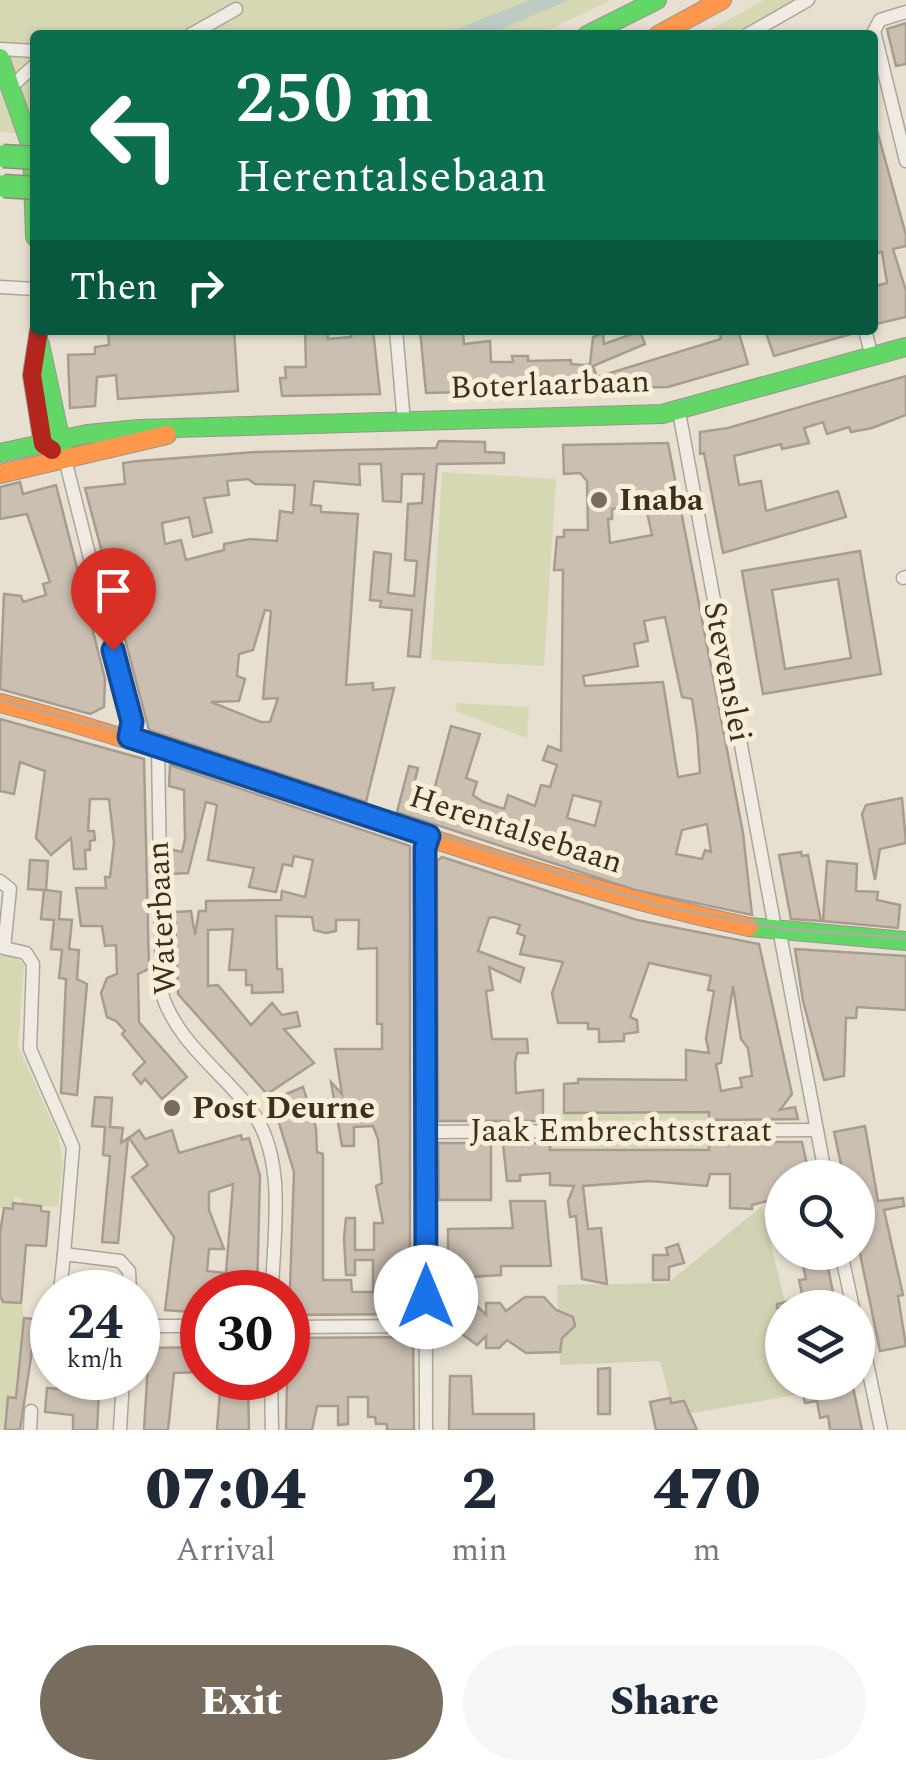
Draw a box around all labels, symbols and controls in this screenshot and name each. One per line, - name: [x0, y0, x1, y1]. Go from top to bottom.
- text: 250 m: [235, 47, 433, 153]
- icon: left: [70, 70, 200, 200]
- text: Herentalsebaan: [235, 143, 547, 212]
- text: Then: [70, 259, 158, 317]
- icon: right: [178, 260, 233, 315]
- street label: Boterlaarbaan: [449, 357, 651, 413]
- place label: Inaba: [619, 476, 704, 525]
- marker: Inaba: [588, 489, 610, 511]
- pin: [71, 548, 156, 651]
- icon: arrive: [86, 563, 141, 618]
- street label: Stevenslei: [689, 597, 765, 747]
- street label: Herentalsebaan: [403, 772, 629, 888]
- street label: Waterbaan: [134, 840, 190, 996]
- place label: Post Deurne: [192, 1084, 375, 1133]
- marker: Post Deurne: [161, 1097, 183, 1119]
- street label: Jaak Embrechtsstraat: [470, 1107, 772, 1156]
- map controls: [765, 1160, 875, 1400]
- button: search: [765, 1160, 875, 1270]
- position arrow: [374, 1245, 478, 1349]
- speed limit sign: 30: [180, 1270, 310, 1400]
- text: 24: [67, 1285, 123, 1361]
- button: layers: [765, 1290, 875, 1400]
- text: km/h: [67, 1341, 123, 1379]
- text: 07:04: [145, 1444, 306, 1536]
- text: 2: [461, 1444, 497, 1536]
- text: 470: [653, 1444, 761, 1536]
- text: Arrival: [176, 1526, 276, 1575]
- text: min: [451, 1526, 507, 1575]
- text: m: [693, 1526, 720, 1575]
- button: Exit: [40, 1645, 443, 1760]
- button: Share: [463, 1645, 866, 1760]

